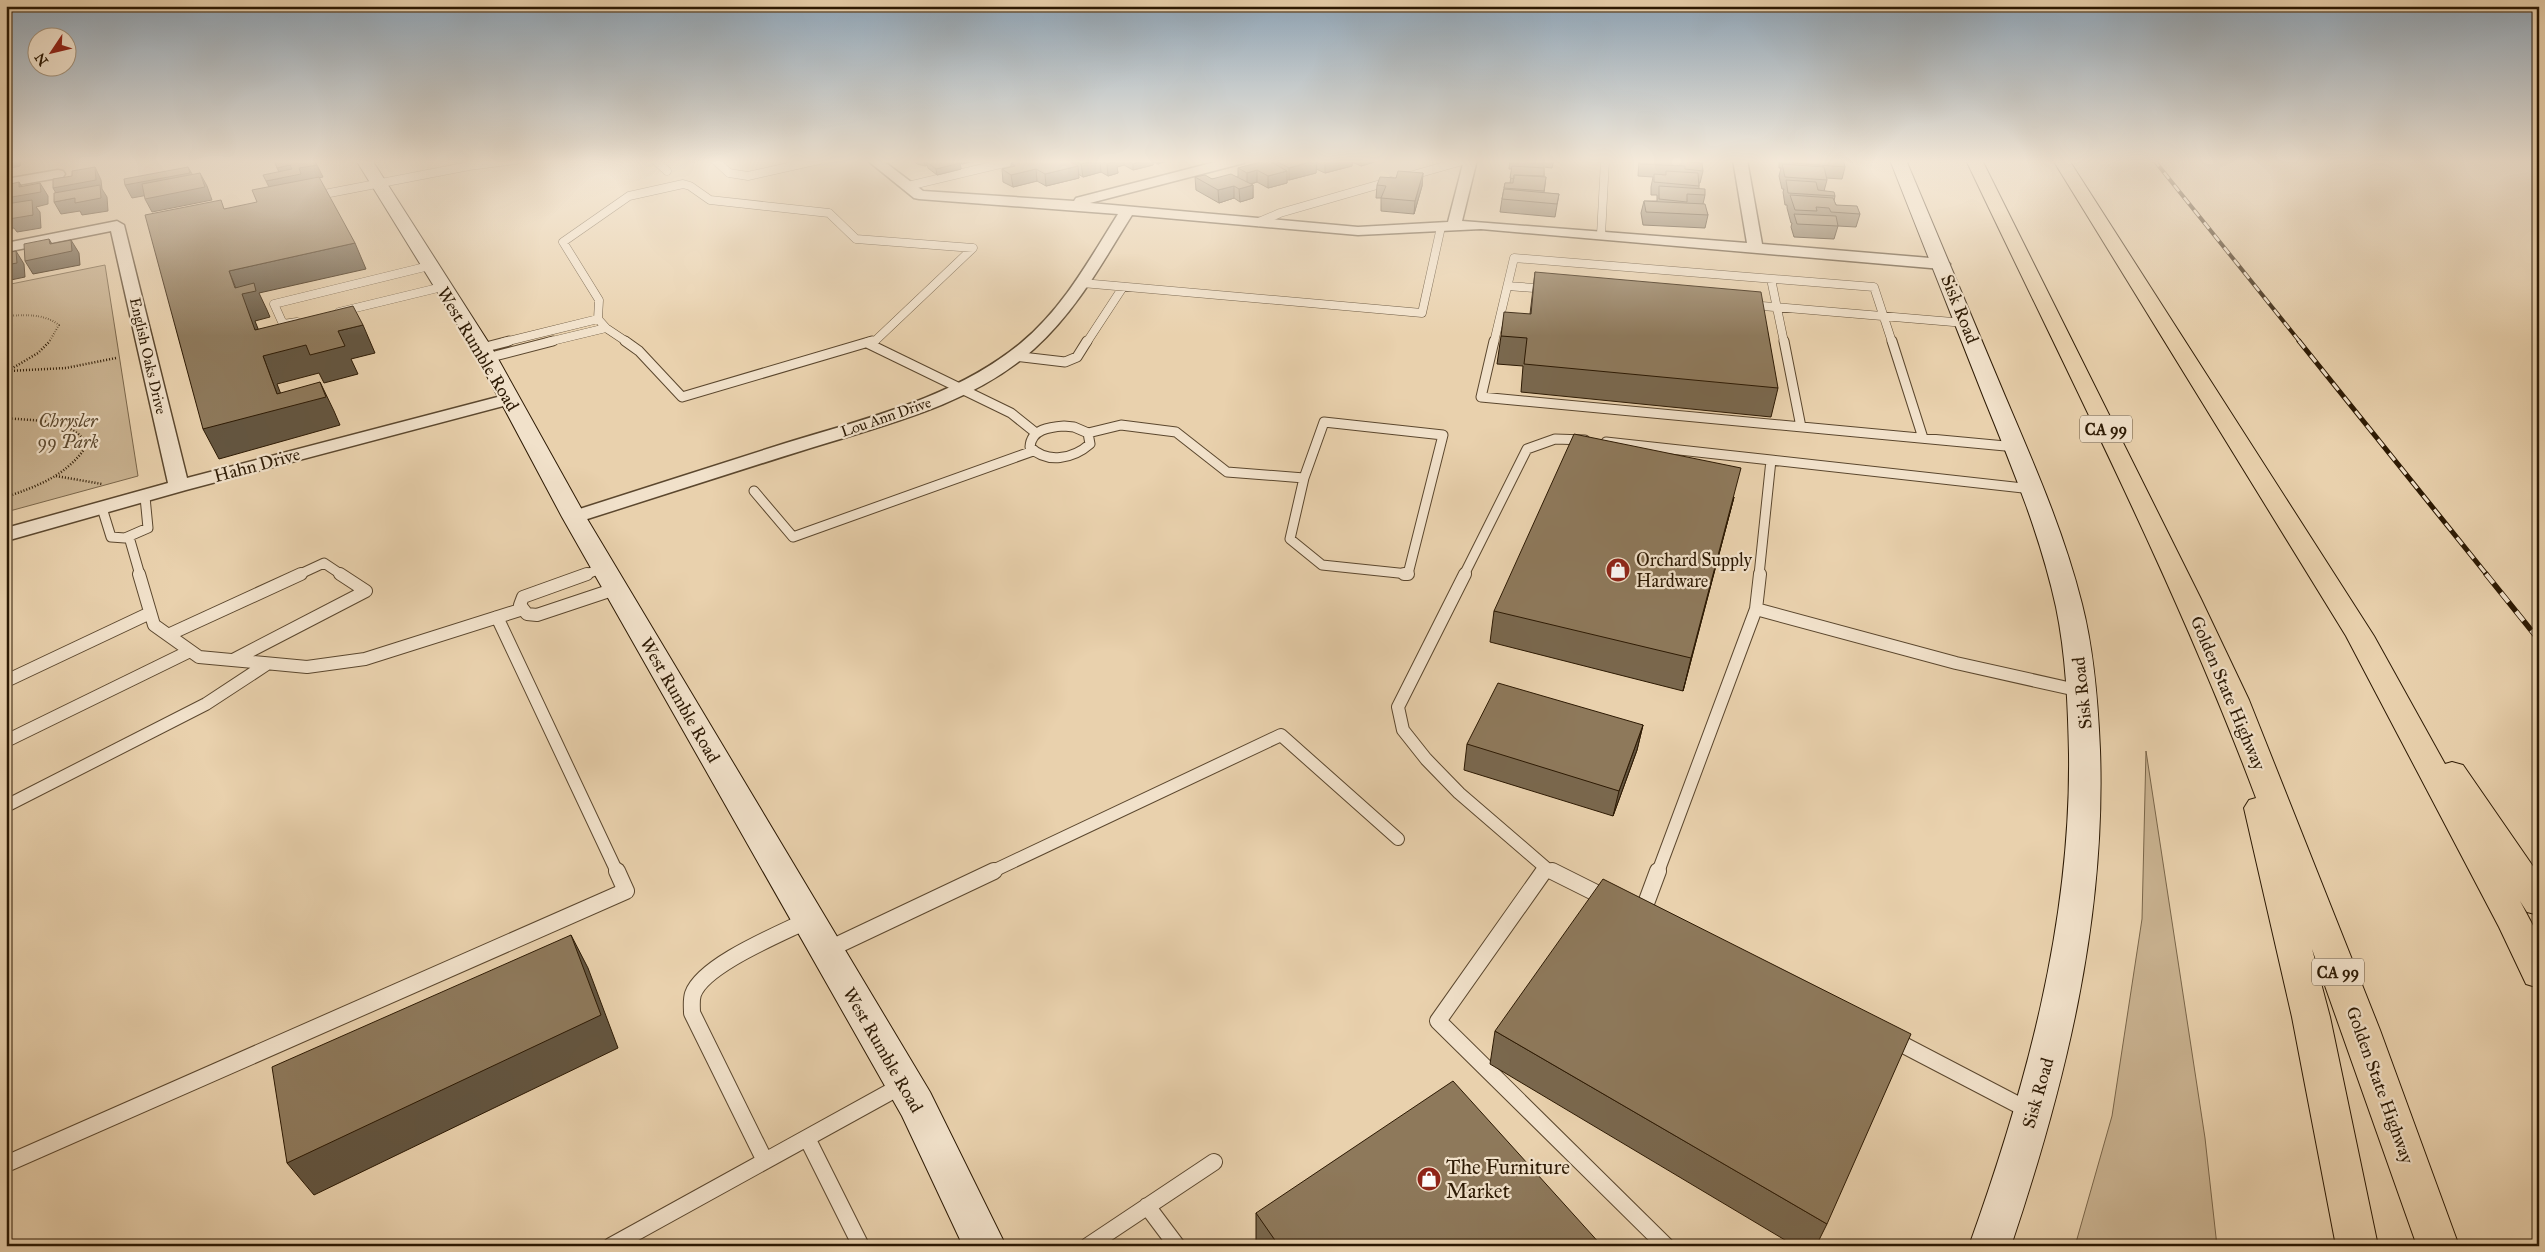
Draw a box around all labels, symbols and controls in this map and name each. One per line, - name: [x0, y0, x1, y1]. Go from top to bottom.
- north arrow: [28, 28, 78, 78]
- text: N: [31, 49, 52, 69]
- street label: Sisk Road: [1936, 271, 1984, 347]
- street label: West Rumble Road: [432, 283, 524, 415]
- street label: English Oaks Drive: [126, 296, 170, 416]
- street label: Lou Ann Drive: [839, 393, 933, 441]
- park label: Chrysler 99 Park: [38, 410, 99, 453]
- road number: CA 99: [2080, 416, 2132, 442]
- street label: Hahn Drive: [211, 443, 303, 487]
- place label: Orchard Supply Hardware: [1636, 549, 1753, 592]
- shop icon: Orchard Supply Hardware: [1605, 557, 1631, 583]
- street label: Golden State Highway: [2185, 612, 2271, 774]
- street label: West Rumble Road: [635, 633, 725, 767]
- street label: Sisk Road: [2067, 656, 2097, 730]
- road number: CA 99: [2312, 959, 2364, 986]
- street label: West Rumble Road: [838, 983, 928, 1117]
- street label: Golden State Highway: [2340, 1003, 2419, 1167]
- street label: Sisk Road: [2017, 1055, 2059, 1131]
- place label: The Furniture Market: [1446, 1154, 1570, 1204]
- shop icon: The Furniture Market: [1416, 1166, 1442, 1192]

